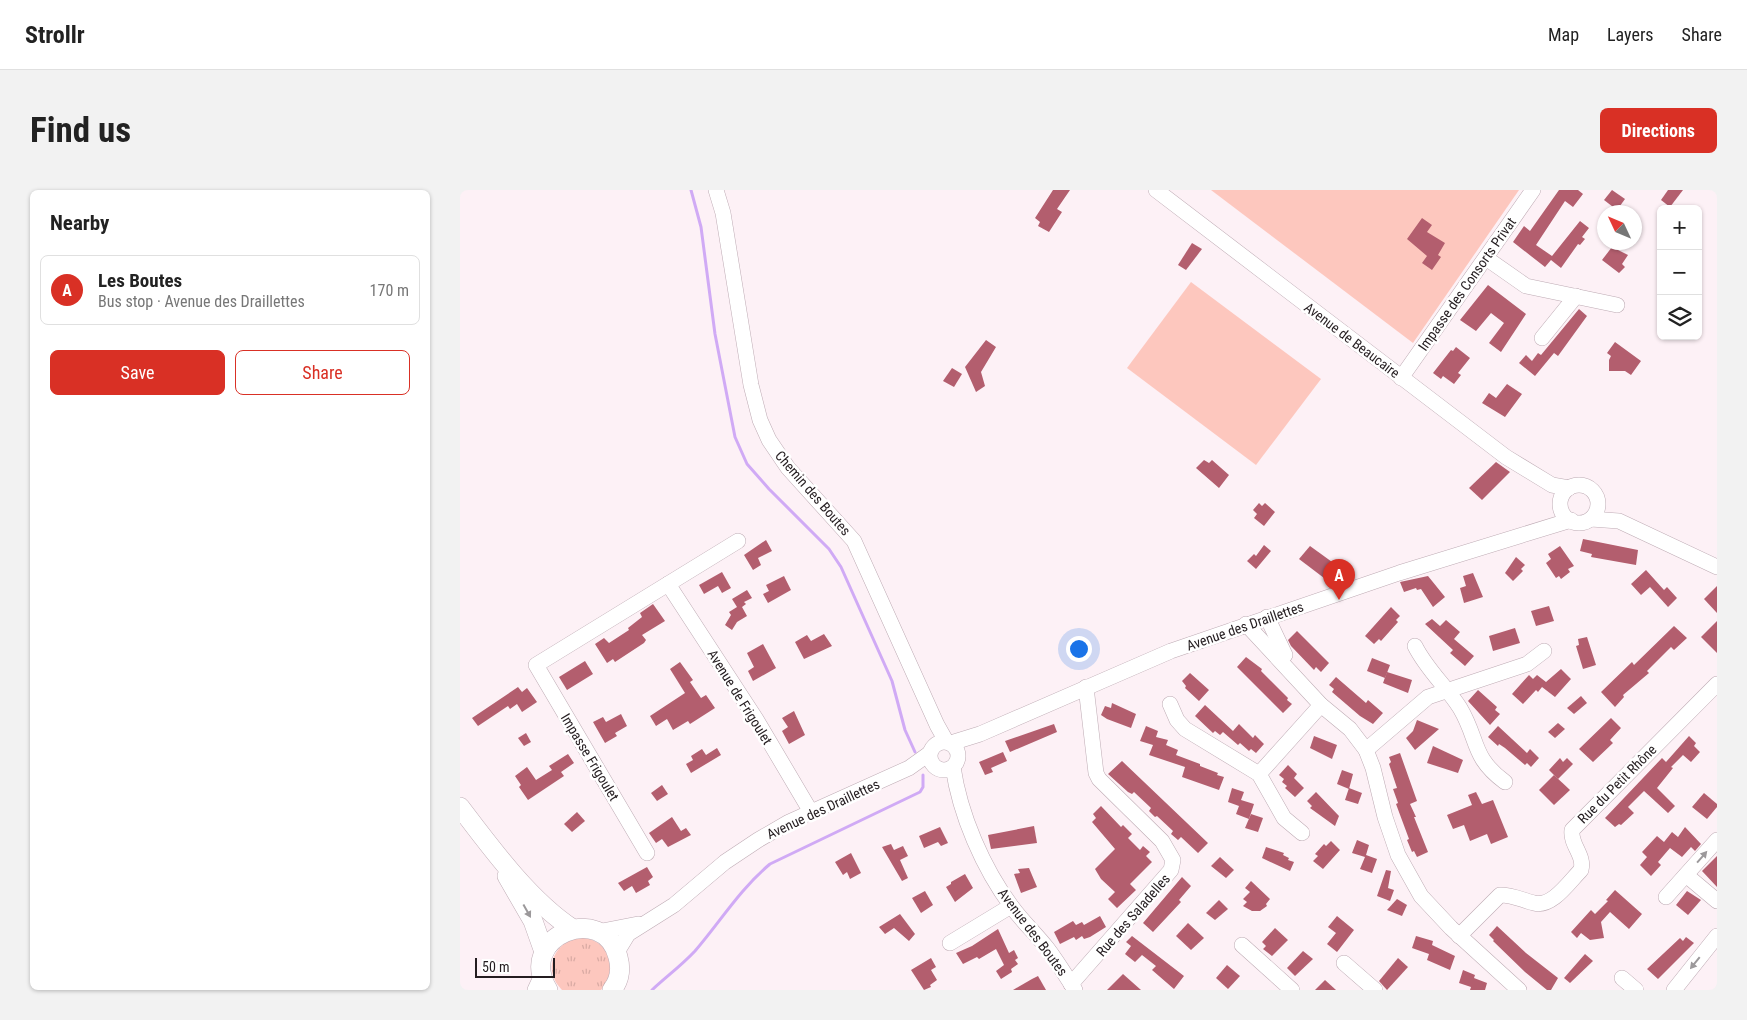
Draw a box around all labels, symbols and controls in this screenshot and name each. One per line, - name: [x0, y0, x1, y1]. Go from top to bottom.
- text: Strollr: [25, 21, 85, 49]
- text: Map: [1548, 24, 1579, 45]
- text: Layers: [1607, 24, 1654, 45]
- text: Share: [1682, 24, 1722, 45]
- button: Directions: [1600, 108, 1717, 153]
- text: Find us: [30, 110, 131, 151]
- north arrow: [1597, 205, 1642, 250]
- map controls: [1657, 205, 1702, 340]
- button: +: [1657, 205, 1702, 250]
- text: Nearby: [50, 211, 109, 235]
- street label: Impasse des Consorts Privat: [1415, 214, 1519, 354]
- button: −: [1657, 250, 1702, 295]
- text: Les Boutes: [98, 269, 182, 292]
- text: A: [62, 281, 72, 300]
- text: 170 m: [370, 281, 409, 300]
- text: Bus stop · Avenue des Draillettes: [98, 292, 305, 311]
- button: layers: [1657, 295, 1702, 340]
- street label: Avenue de Beaucaire: [1301, 299, 1403, 381]
- button: Save: [50, 350, 225, 395]
- button: Share: [235, 350, 410, 395]
- street label: Chemin des Boutes: [772, 448, 854, 538]
- pin: A: [1323, 559, 1355, 600]
- street label: Avenue des Draillettes: [1184, 598, 1306, 654]
- your location: [1066, 636, 1092, 662]
- street label: Avenue de Frigoulet: [704, 647, 776, 747]
- street label: Impasse Frigoulet: [558, 711, 622, 803]
- street label: Rue du Petit Rhône: [1574, 741, 1660, 827]
- street label: Avenue des Draillettes: [764, 776, 882, 842]
- one-way arrow: [1696, 851, 1707, 864]
- street label: Rue des Saladelles: [1093, 871, 1173, 959]
- street label: Avenue des Boutes: [995, 885, 1071, 979]
- one-way arrow: [523, 904, 531, 918]
- scale bar: [475, 955, 555, 978]
- one-way arrow: [1690, 956, 1701, 969]
- text: 50 m: [482, 959, 510, 975]

